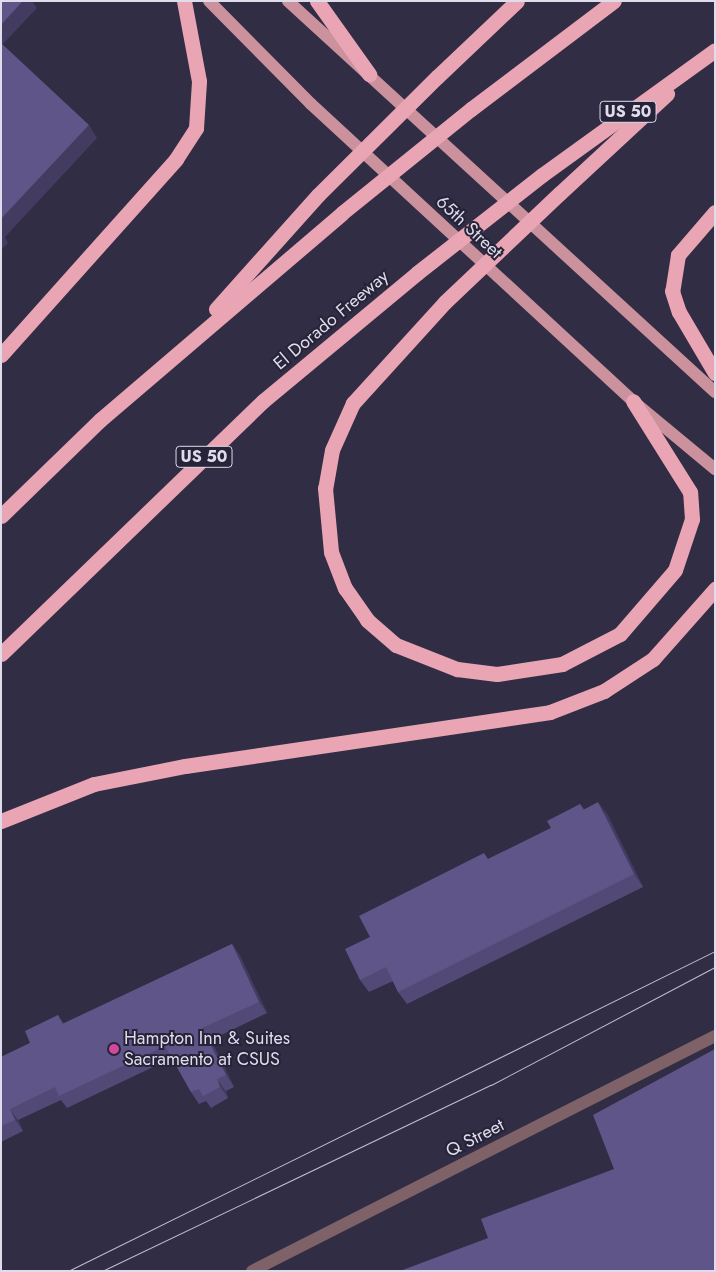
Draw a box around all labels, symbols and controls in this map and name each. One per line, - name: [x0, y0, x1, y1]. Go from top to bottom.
- road number: US 50: [599, 98, 657, 125]
- street label: 65th Street: [431, 191, 507, 263]
- street label: El Dorado Freeway: [269, 266, 393, 374]
- road number: US 50: [175, 444, 233, 471]
- place label: Hampton Inn & Suites Sacramento at CSUS: [124, 1028, 290, 1070]
- marker: Hampton Inn & Suites Sacramento at CSUS: [108, 1043, 120, 1055]
- street label: Q Street: [442, 1114, 508, 1162]

